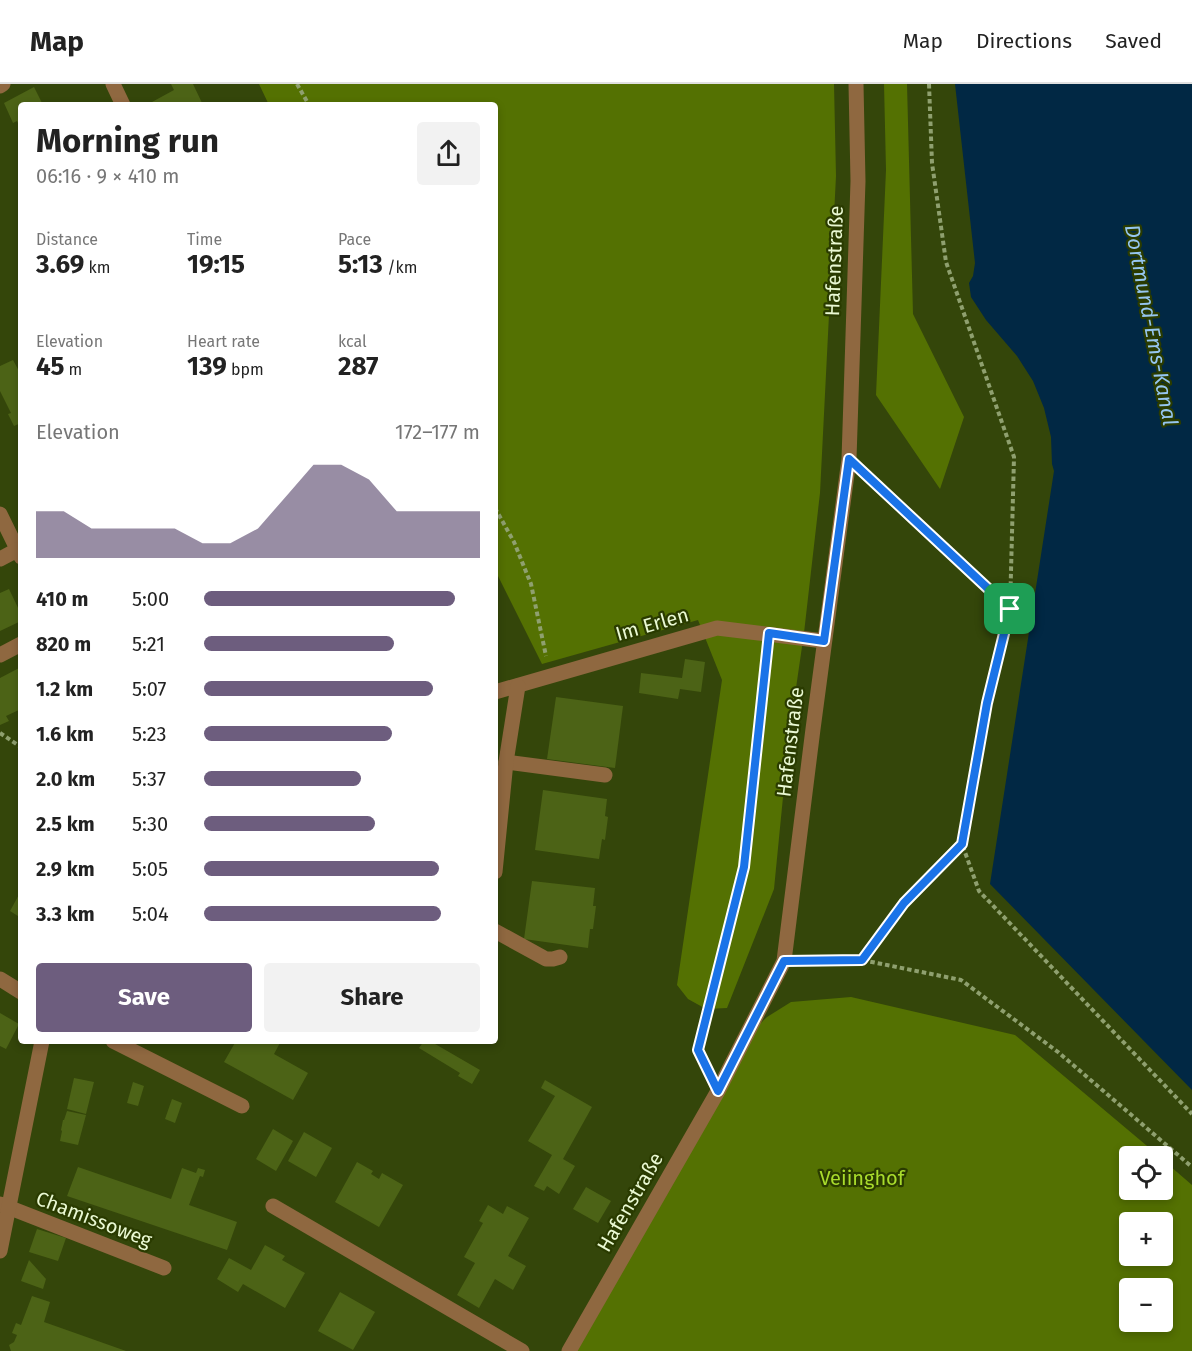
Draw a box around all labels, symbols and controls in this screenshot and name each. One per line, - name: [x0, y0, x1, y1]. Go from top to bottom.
- text: Map: [30, 25, 84, 58]
- text: Map: [903, 28, 943, 54]
- text: Directions: [976, 28, 1072, 54]
- text: Saved: [1105, 28, 1162, 54]
- text: Morning run: [36, 121, 219, 161]
- button: share: [417, 122, 480, 185]
- text: 06:16 · 9 × 410 m: [36, 164, 179, 188]
- street label: Hafenstraße: [820, 205, 848, 317]
- water label: Dortmund-Ems-Kanal: [1119, 222, 1183, 428]
- text: Distance: [36, 230, 98, 249]
- text: Time: [187, 230, 222, 249]
- text: Pace: [338, 230, 371, 249]
- text: 3.69: [36, 249, 84, 280]
- text: 19:15: [187, 249, 245, 280]
- text: 5:13: [338, 249, 383, 280]
- text: km: [84, 258, 111, 277]
- text: /km: [383, 258, 417, 277]
- text: Elevation: [36, 332, 103, 351]
- text: Heart rate: [187, 332, 260, 351]
- text: kcal: [338, 332, 367, 351]
- text: 45: [36, 351, 64, 382]
- text: 139: [187, 351, 227, 382]
- text: 287: [338, 351, 378, 382]
- text: m: [64, 360, 82, 379]
- text: bpm: [227, 360, 264, 379]
- text: Elevation: [36, 420, 120, 444]
- text: 172–177 m: [395, 420, 480, 444]
- pin: [984, 583, 1035, 634]
- text: 410 m: [36, 587, 88, 611]
- text: 5:00: [132, 587, 169, 611]
- icon: arrive: [993, 592, 1026, 625]
- street label: Im Erlen: [613, 602, 691, 646]
- text: 820 m: [36, 632, 91, 656]
- text: 5:21: [132, 632, 165, 656]
- text: 1.2 km: [36, 677, 93, 701]
- text: 5:07: [132, 677, 166, 701]
- street label: Hafenstraße: [771, 686, 809, 798]
- text: 1.6 km: [36, 722, 94, 746]
- text: 5:23: [132, 722, 167, 746]
- text: 2.0 km: [36, 767, 95, 791]
- text: 5:37: [132, 767, 166, 791]
- text: 2.5 km: [36, 812, 95, 836]
- text: 5:30: [132, 812, 168, 836]
- text: 2.9 km: [36, 857, 95, 881]
- text: 5:05: [132, 857, 168, 881]
- text: 3.3 km: [36, 902, 95, 926]
- text: 5:04: [132, 902, 169, 926]
- button: Save: [36, 963, 252, 1032]
- button: Share: [264, 963, 480, 1032]
- map controls: [1119, 1146, 1173, 1332]
- button: locate: [1119, 1146, 1173, 1200]
- street label: Hafenstraße: [592, 1148, 668, 1256]
- park label: Veiinghof: [819, 1166, 906, 1190]
- street label: Chamissoweg: [33, 1186, 156, 1252]
- button: +: [1119, 1212, 1173, 1266]
- button: −: [1119, 1278, 1173, 1332]

